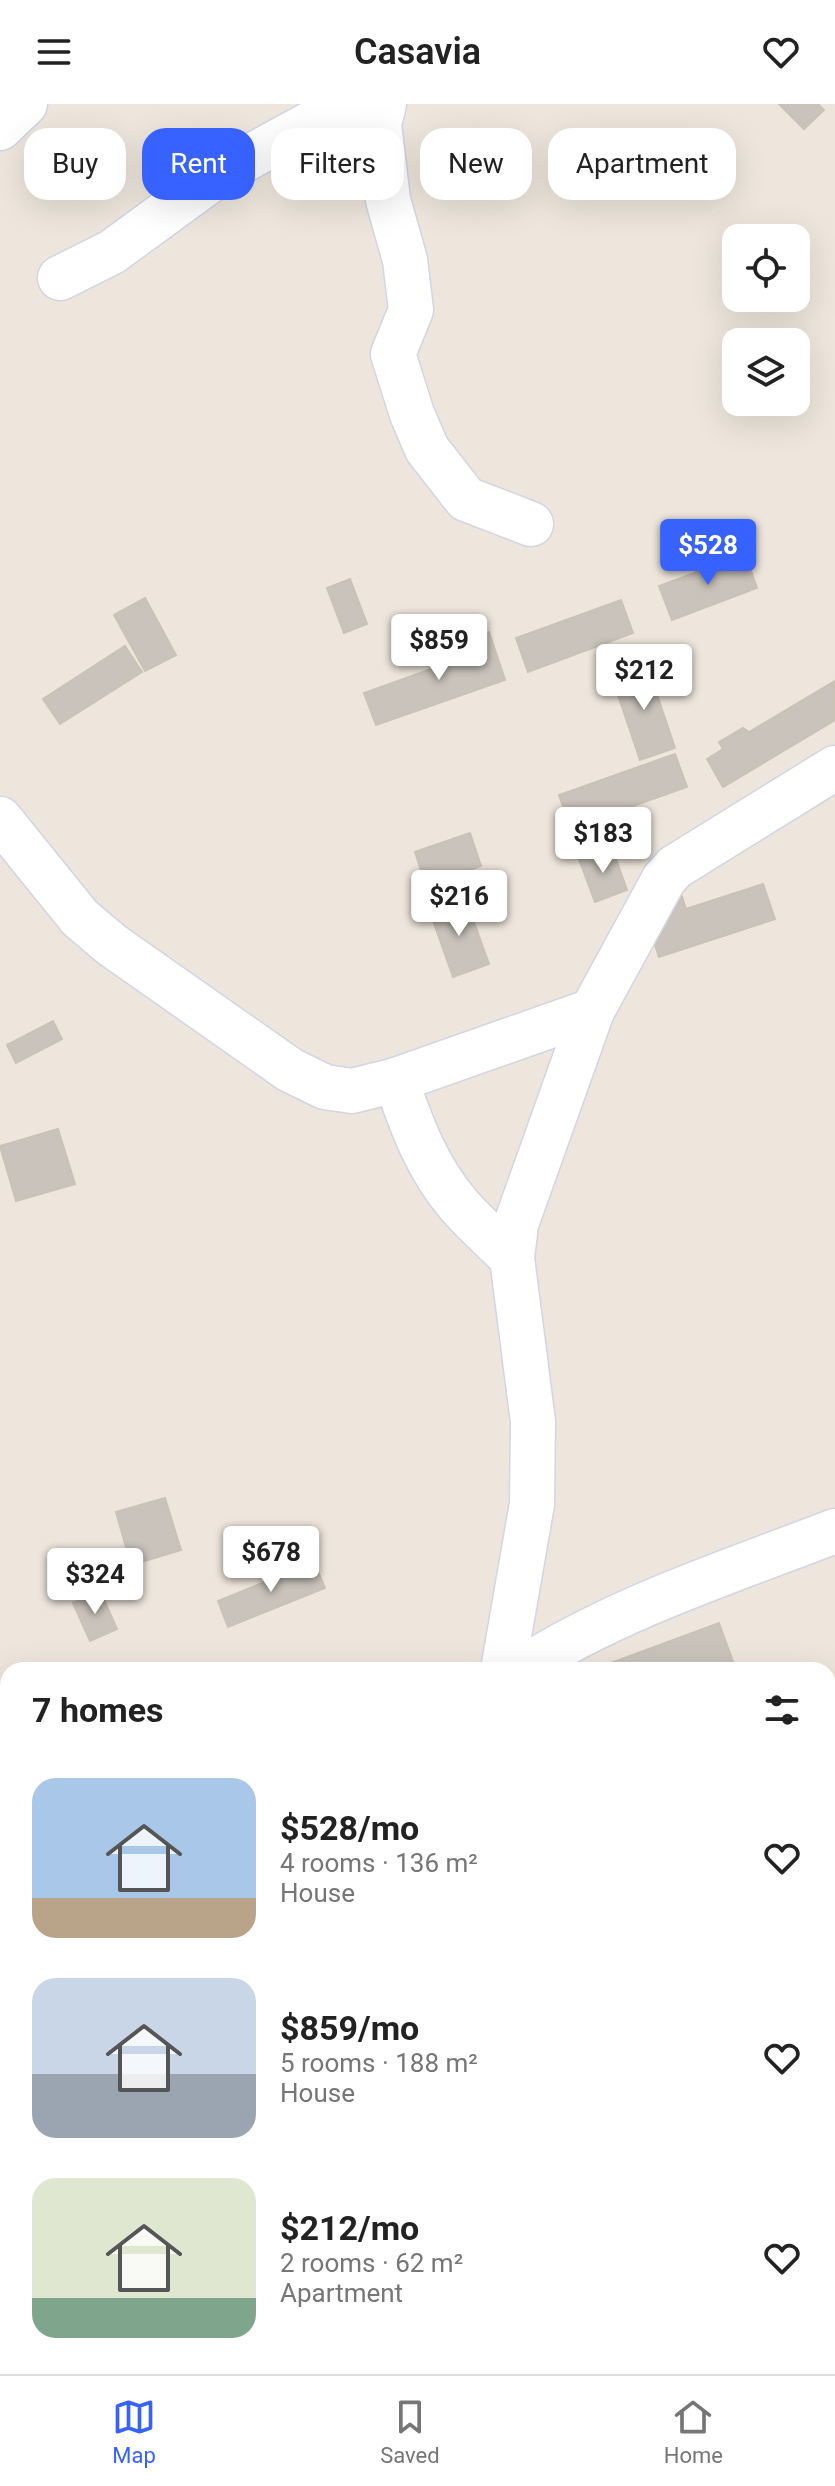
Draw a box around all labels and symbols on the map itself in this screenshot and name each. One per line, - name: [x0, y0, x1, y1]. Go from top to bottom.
- pin: $528: [661, 519, 755, 587]
- pin: $859: [392, 614, 486, 682]
- pin: $212: [597, 644, 691, 712]
- pin: $183: [556, 807, 650, 875]
- pin: $216: [412, 870, 506, 938]
- pin: $678: [224, 1526, 318, 1594]
- pin: $324: [48, 1548, 142, 1616]

